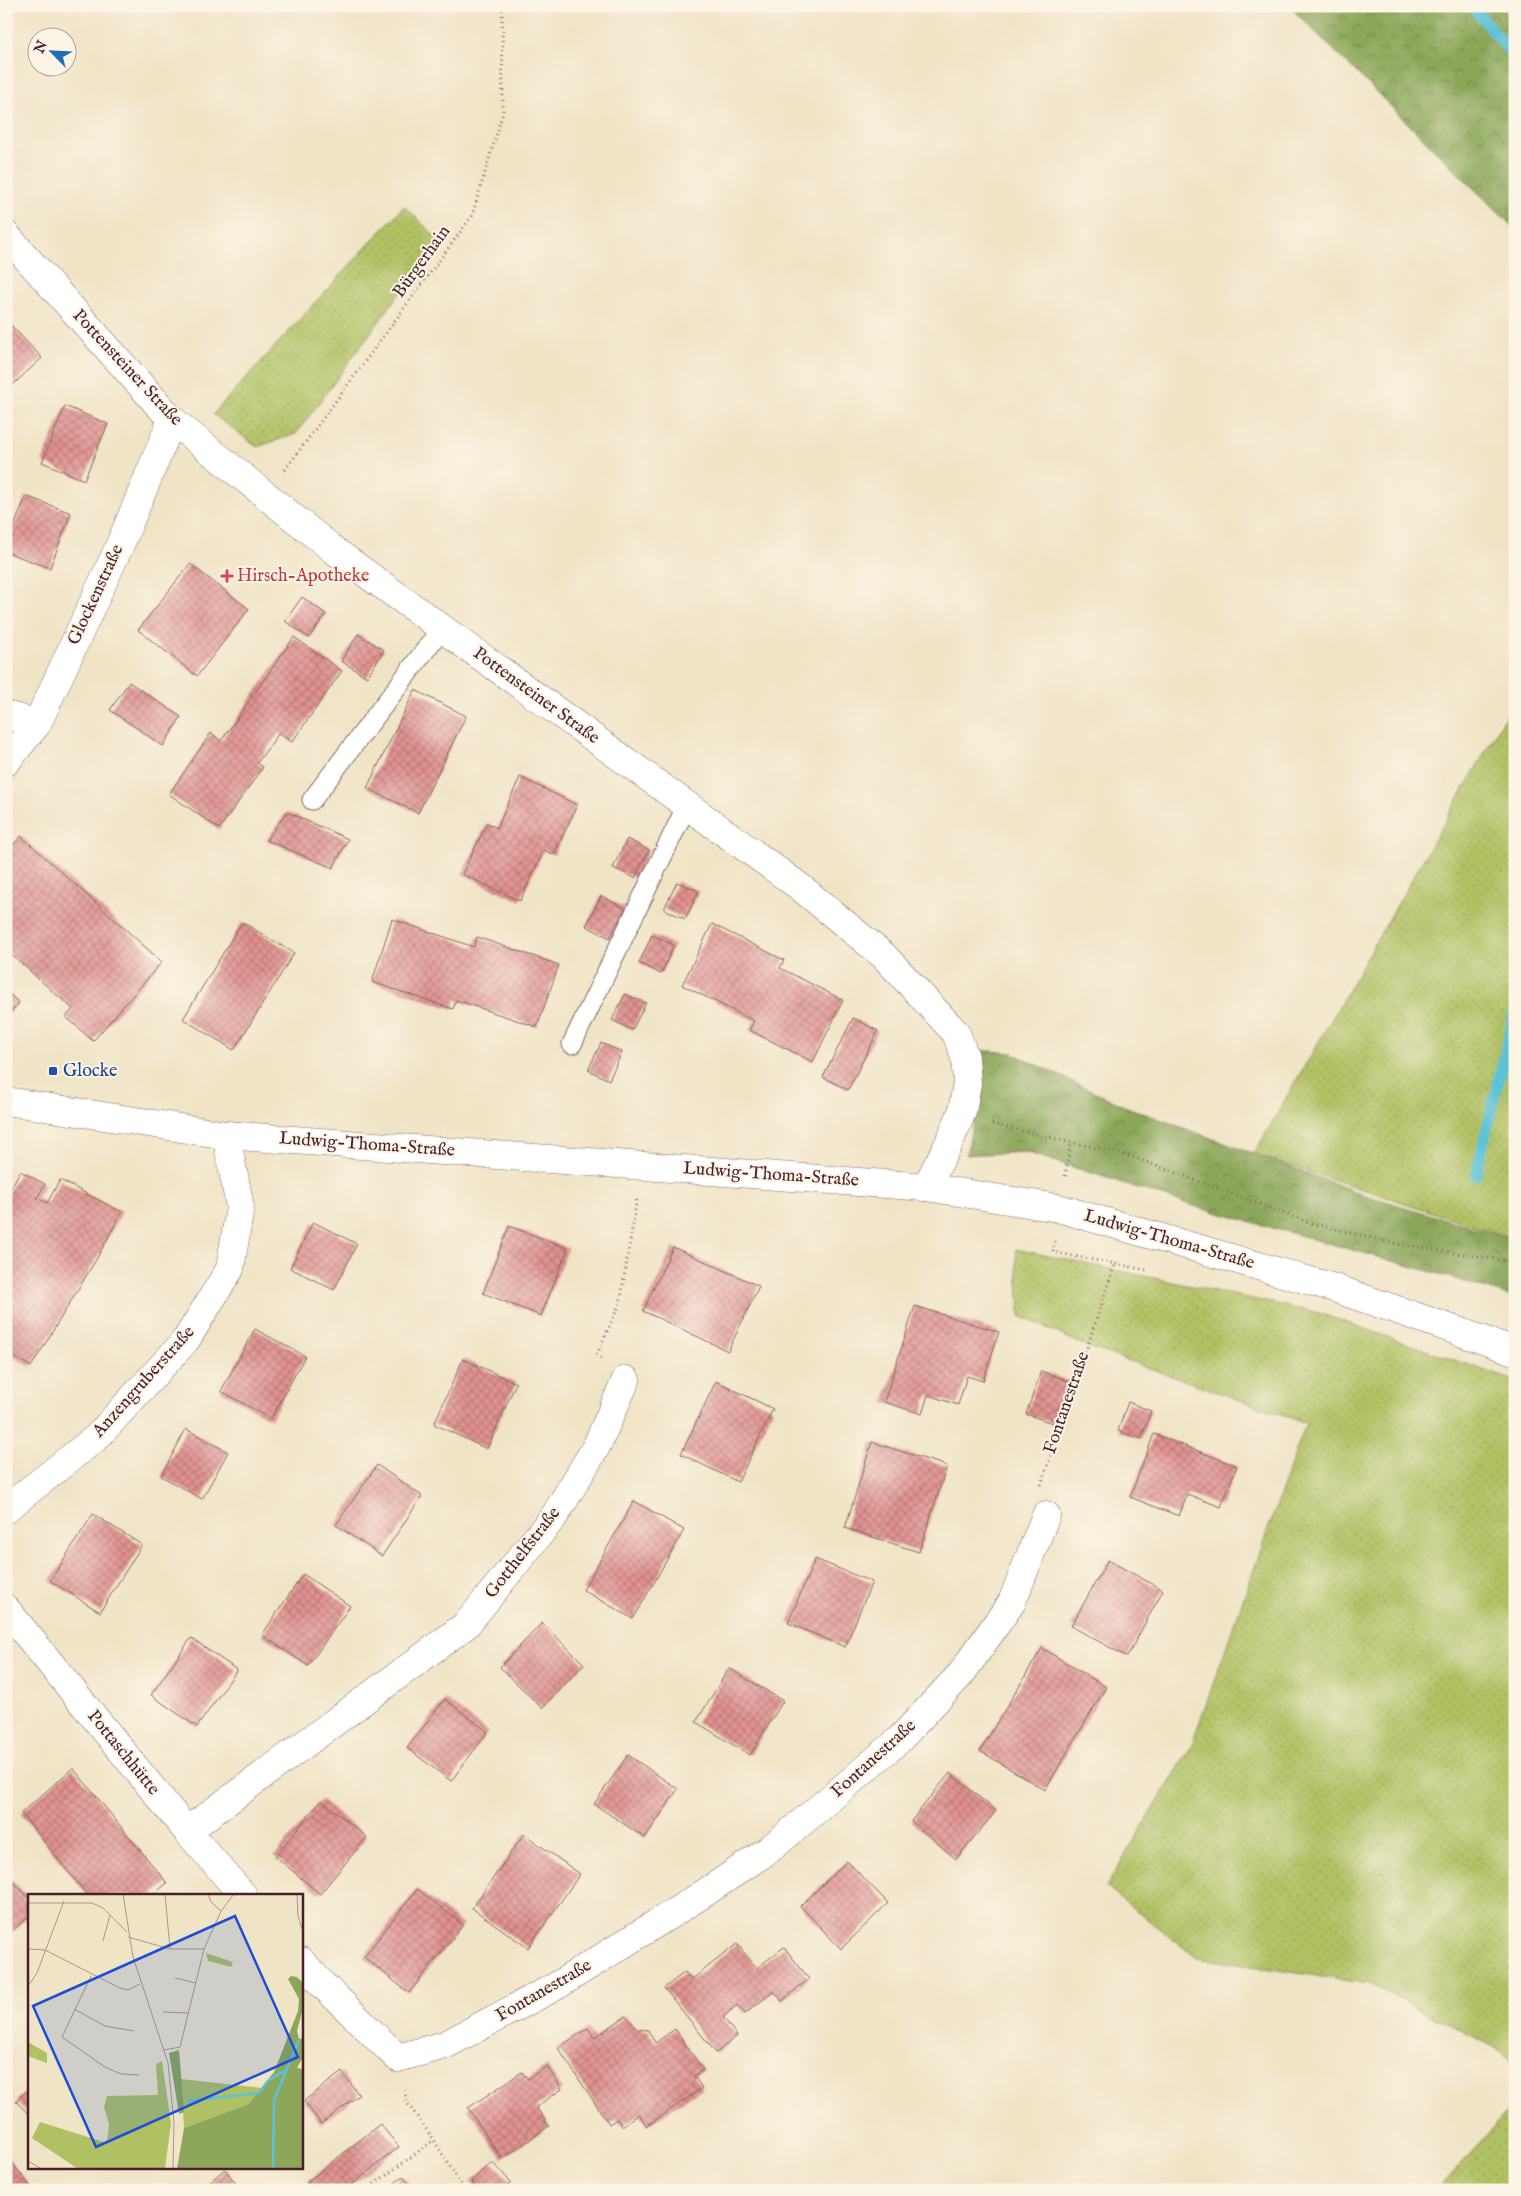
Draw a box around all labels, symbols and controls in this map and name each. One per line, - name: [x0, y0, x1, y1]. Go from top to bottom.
- north arrow: [28, 28, 78, 78]
- text: N: [30, 38, 52, 57]
- street label: Bürgerhain: [388, 221, 456, 303]
- street label: Pottensteiner Straße: [67, 305, 187, 431]
- street label: Glockenstraße: [63, 541, 129, 649]
- place label: Hirsch-Apotheke: [237, 565, 369, 588]
- marker: Hirsch-Apotheke: [221, 570, 233, 582]
- street label: Pottensteiner Straße: [468, 642, 604, 750]
- place label: Glocke: [63, 1060, 117, 1083]
- marker: Glocke: [47, 1065, 59, 1077]
- street label: Ludwig-Thoma-Straße: [278, 1127, 456, 1163]
- street label: Ludwig-Thoma-Straße: [682, 1157, 860, 1193]
- street label: Ludwig-Thoma-Straße: [1081, 1205, 1257, 1275]
- street label: Anzengruberstraße: [87, 1321, 200, 1443]
- street label: Fontanestraße: [1039, 1349, 1095, 1457]
- street label: Gotthelfstraße: [480, 1503, 566, 1603]
- street label: Pottaschhütte: [82, 1706, 164, 1800]
- street label: Fontanestraße: [827, 1715, 921, 1803]
- inset map: [28, 1894, 302, 2168]
- street label: Fontanestraße: [492, 1954, 596, 2028]

